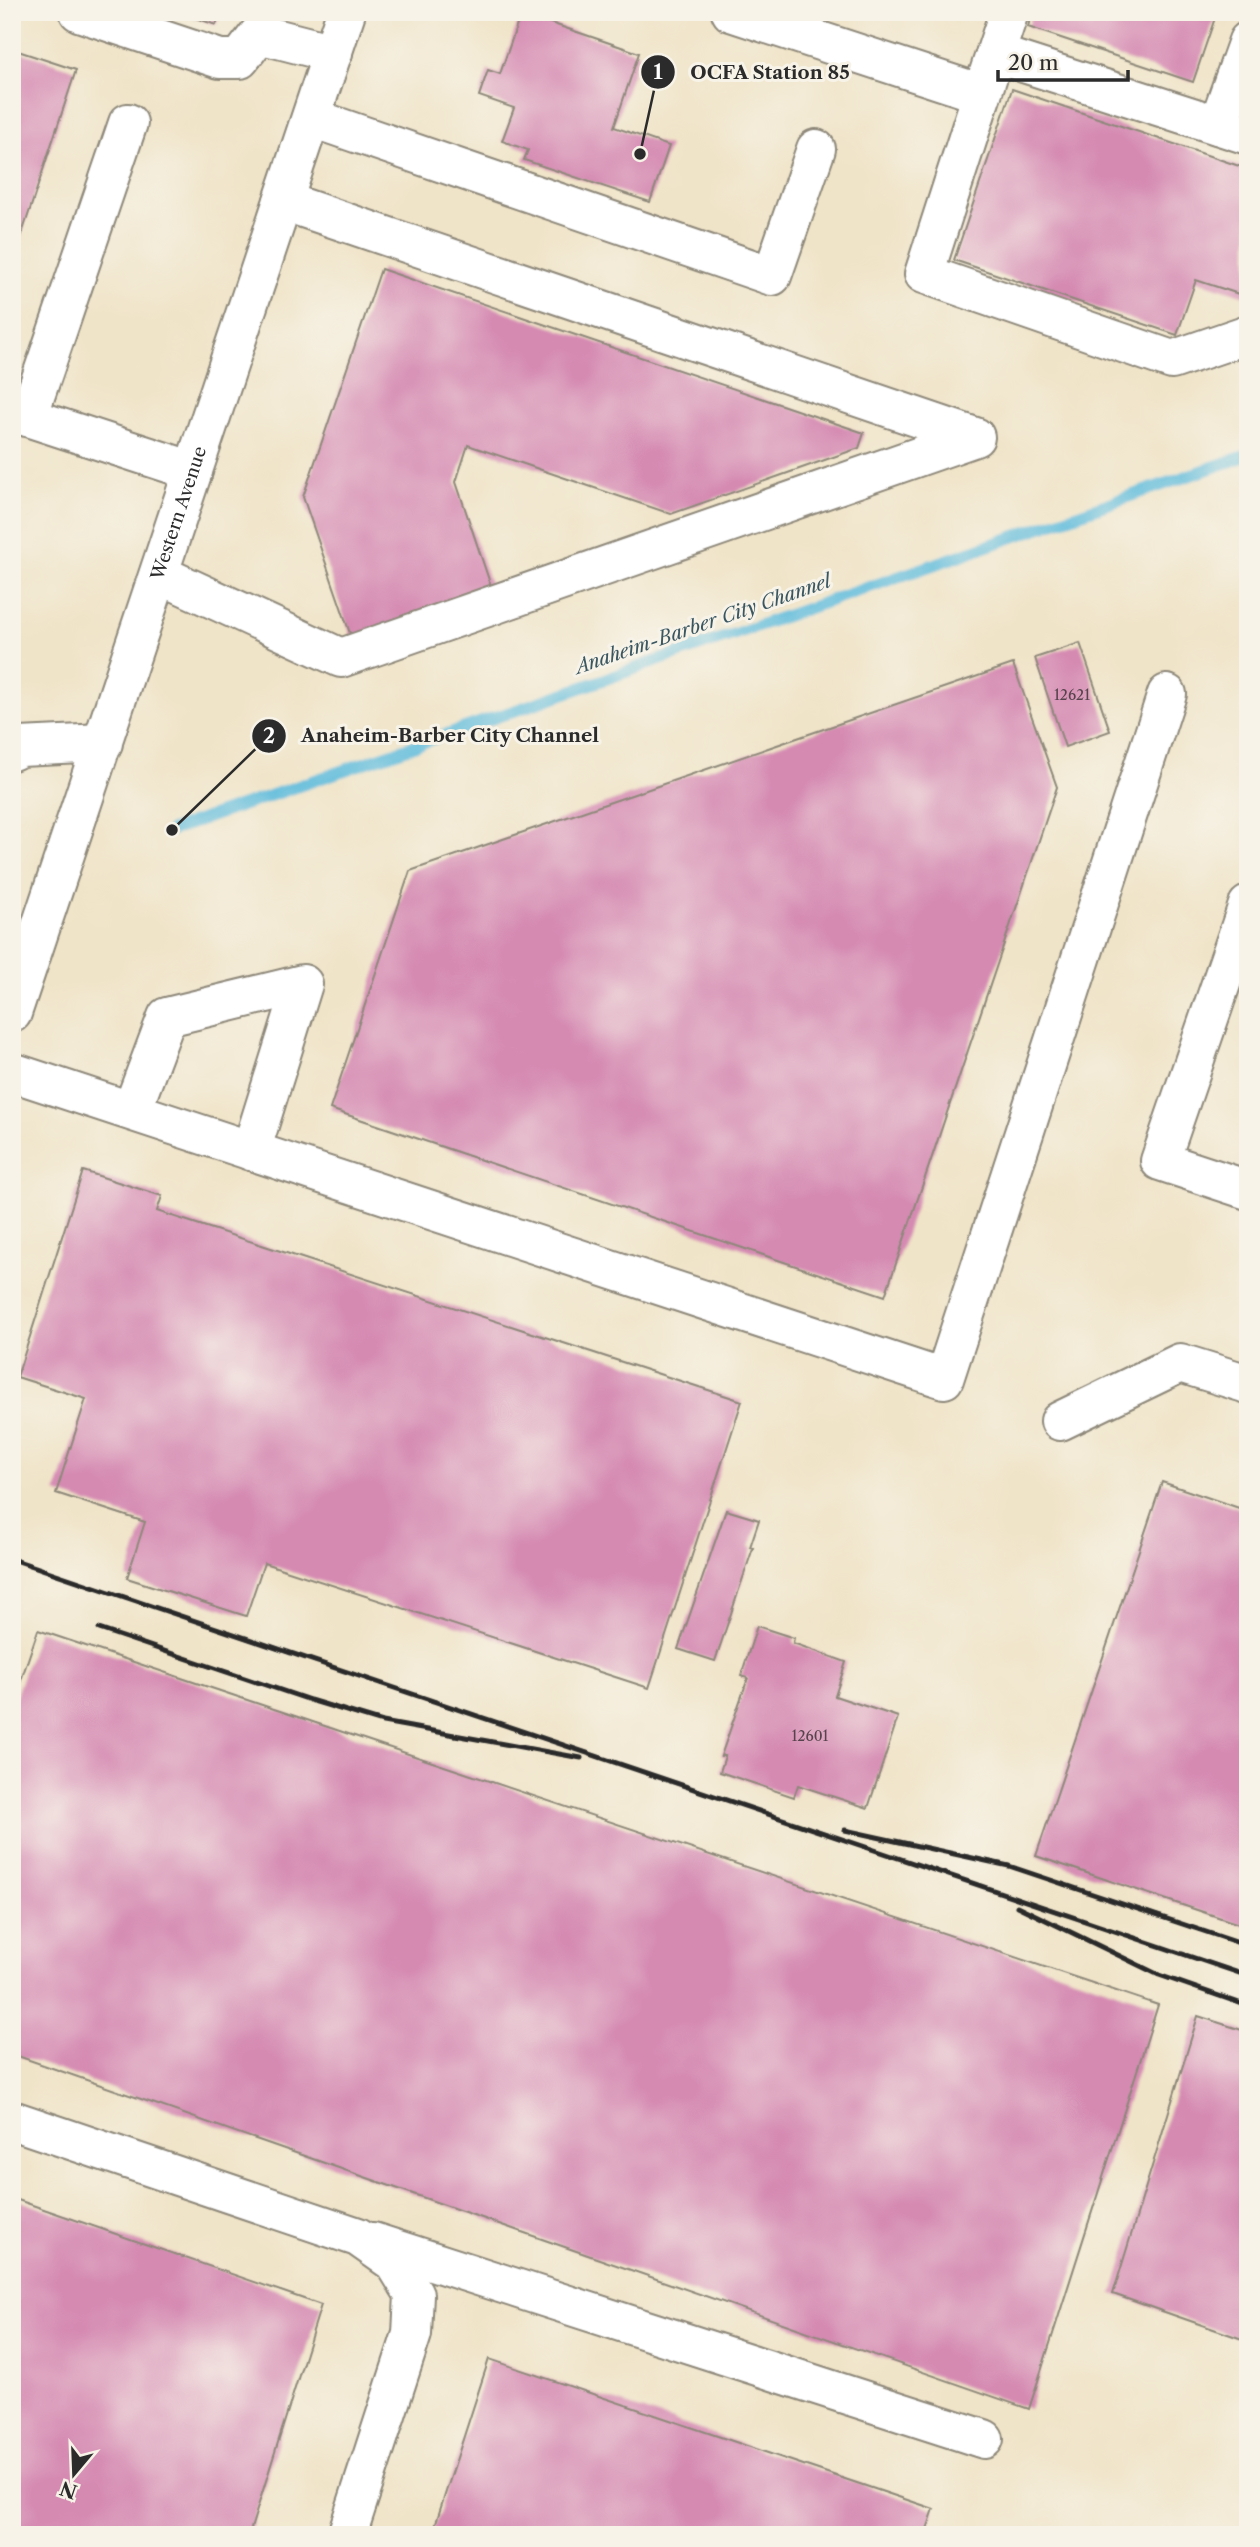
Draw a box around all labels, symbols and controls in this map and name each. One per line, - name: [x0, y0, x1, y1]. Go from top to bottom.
- scale bar: [998, 38, 1127, 82]
- text: 20 m: [1008, 50, 1059, 75]
- callout: OCFA Station 85: [641, 52, 864, 92]
- text: 1: [653, 59, 663, 84]
- text: OCFA Station 85: [690, 61, 850, 84]
- street label: Western Avenue: [146, 443, 211, 584]
- water label: Anaheim-Barber City Channel: [569, 569, 836, 680]
- house number: 12621: [1054, 686, 1090, 704]
- callout: Anaheim-Barber City Channel: [251, 716, 613, 756]
- text: 2: [263, 723, 275, 748]
- text: Anaheim-Barber City Channel: [300, 724, 599, 747]
- house number: 12601: [792, 1727, 829, 1745]
- north arrow: [38, 2438, 108, 2508]
- text: N: [57, 2476, 80, 2503]

